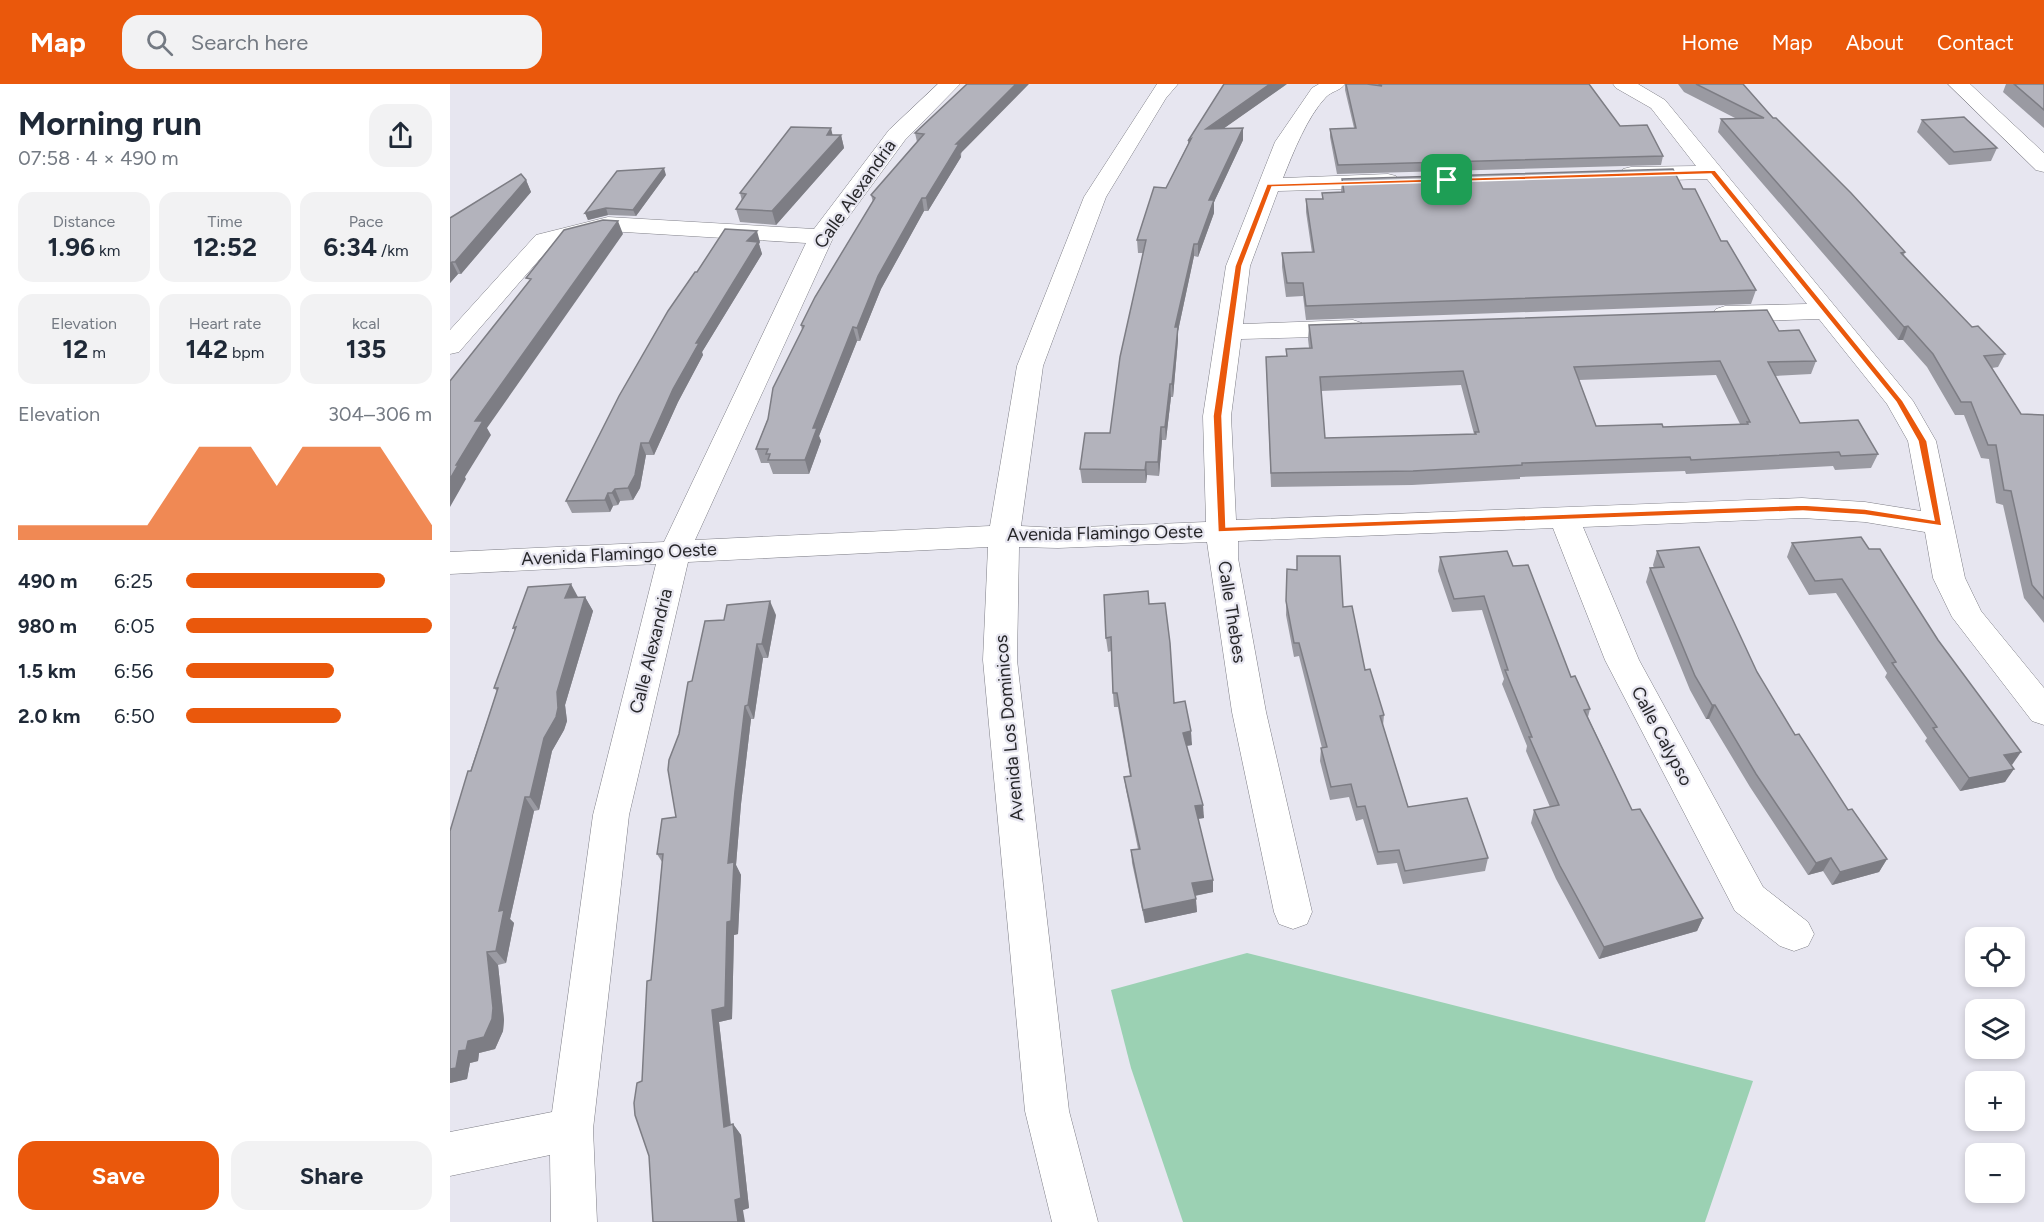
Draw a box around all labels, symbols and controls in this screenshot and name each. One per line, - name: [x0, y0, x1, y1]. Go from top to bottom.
- search box: [122, 15, 542, 69]
- text: Map: [30, 25, 86, 59]
- icon: search: [143, 26, 176, 59]
- text: Search here: [191, 29, 308, 56]
- text: Home: [1682, 30, 1739, 55]
- text: Map: [1772, 30, 1813, 55]
- text: About: [1846, 30, 1904, 55]
- text: Contact: [1937, 30, 2014, 55]
- text: Morning run: [18, 104, 202, 143]
- button: share: [369, 104, 432, 167]
- street label: Calle Alexandria: [809, 135, 901, 253]
- text: 07:58 · 4 × 490 m: [18, 146, 179, 170]
- pin: [1421, 154, 1472, 205]
- icon: arrive: [1430, 163, 1463, 196]
- text: Distance: [53, 212, 115, 231]
- text: Time: [208, 212, 242, 231]
- text: Pace: [349, 212, 383, 231]
- text: 1.96: [48, 231, 95, 263]
- text: 12:52: [193, 231, 257, 263]
- text: 6:34: [323, 231, 377, 263]
- text: km: [95, 241, 120, 260]
- text: /km: [377, 241, 409, 260]
- text: Elevation: [51, 314, 117, 333]
- text: Heart rate: [189, 314, 261, 333]
- text: kcal: [352, 314, 380, 333]
- text: 12: [62, 333, 88, 365]
- text: 142: [186, 333, 228, 365]
- text: 135: [346, 333, 386, 365]
- text: m: [88, 343, 106, 362]
- text: bpm: [228, 343, 264, 362]
- text: Elevation: [18, 402, 100, 426]
- text: 304–306 m: [328, 402, 432, 426]
- street label: Avenida Flamingo Oeste: [1007, 520, 1203, 546]
- street label: Avenida Flamingo Oeste: [521, 538, 718, 570]
- street label: Calle Thebes: [1213, 559, 1251, 665]
- text: 490 m: [18, 569, 77, 593]
- text: 6:25: [114, 569, 153, 593]
- street label: Calle Alexandria: [625, 586, 677, 716]
- text: 980 m: [18, 614, 77, 638]
- text: 6:05: [114, 614, 155, 638]
- street label: Avenida Los Dominicos: [990, 634, 1028, 822]
- text: 1.5 km: [18, 659, 76, 683]
- text: 6:56: [114, 659, 153, 683]
- street label: Calle Calypso: [1627, 683, 1697, 789]
- text: 2.0 km: [18, 704, 80, 728]
- text: 6:50: [114, 704, 155, 728]
- map controls: [1965, 927, 2025, 1203]
- button: locate: [1965, 927, 2025, 987]
- button: layers: [1965, 999, 2025, 1059]
- button: +: [1965, 1071, 2025, 1131]
- button: Save: [18, 1141, 219, 1210]
- button: Share: [231, 1141, 432, 1210]
- button: −: [1965, 1143, 2025, 1203]

